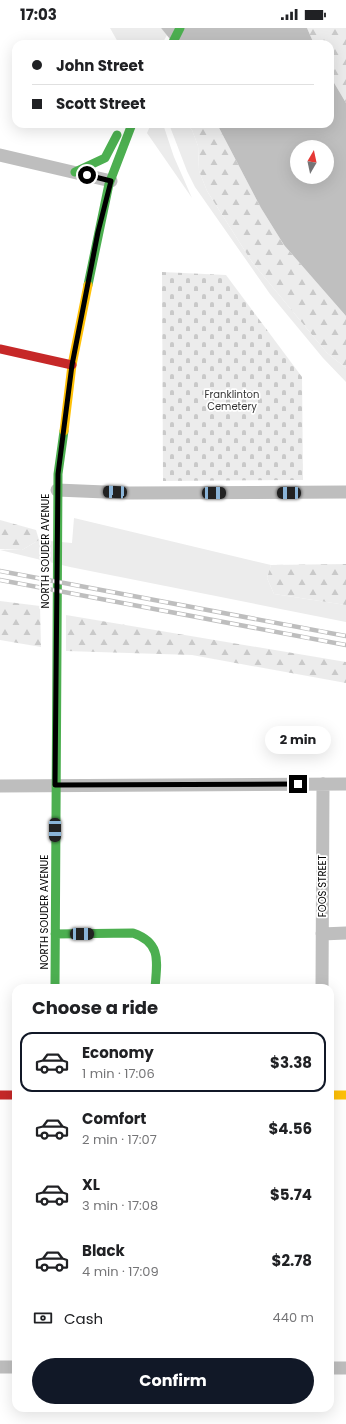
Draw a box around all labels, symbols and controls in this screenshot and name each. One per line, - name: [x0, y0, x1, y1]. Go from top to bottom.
- text: 17:03: [20, 4, 57, 25]
- text: John Street: [56, 55, 144, 76]
- text: Scott Street: [56, 93, 146, 114]
- north arrow: [290, 140, 334, 184]
- map controls: [290, 140, 334, 184]
- route start: [78, 166, 96, 184]
- park label: Franklinton Cemetery: [205, 387, 259, 414]
- car: [103, 486, 127, 498]
- car: [202, 487, 226, 499]
- car: [277, 487, 301, 499]
- street label: NORTH SOUDER AVENUE: [38, 494, 53, 608]
- callout: 2 min: [265, 726, 331, 754]
- text: 2 min: [280, 730, 316, 749]
- route end: [289, 775, 307, 793]
- car: [49, 818, 61, 842]
- street label: FOOS STREET: [315, 854, 330, 917]
- street label: NORTH SOUDER AVENUE: [37, 855, 52, 969]
- car: [70, 928, 94, 940]
- text: Choose a ride: [32, 995, 158, 1020]
- text: Economy: [82, 1042, 154, 1063]
- icon: car: [34, 1044, 70, 1080]
- text: $3.38: [270, 1052, 312, 1073]
- text: 1 min · 17:06: [82, 1064, 155, 1083]
- text: Comfort: [82, 1108, 146, 1129]
- icon: car: [34, 1110, 70, 1146]
- text: $4.56: [268, 1118, 312, 1139]
- text: 2 min · 17:07: [82, 1130, 157, 1149]
- text: XL: [82, 1174, 100, 1195]
- icon: car: [34, 1176, 70, 1212]
- text: $5.74: [270, 1184, 312, 1205]
- text: 3 min · 17:08: [82, 1196, 158, 1215]
- text: Black: [82, 1240, 125, 1261]
- icon: car: [34, 1242, 70, 1278]
- text: $2.78: [272, 1250, 312, 1271]
- text: 4 min · 17:09: [82, 1262, 159, 1281]
- icon: cash: [32, 1307, 54, 1329]
- text: Cash: [64, 1308, 103, 1329]
- text: 440 m: [273, 1308, 314, 1327]
- button: Confirm: [32, 1358, 314, 1404]

